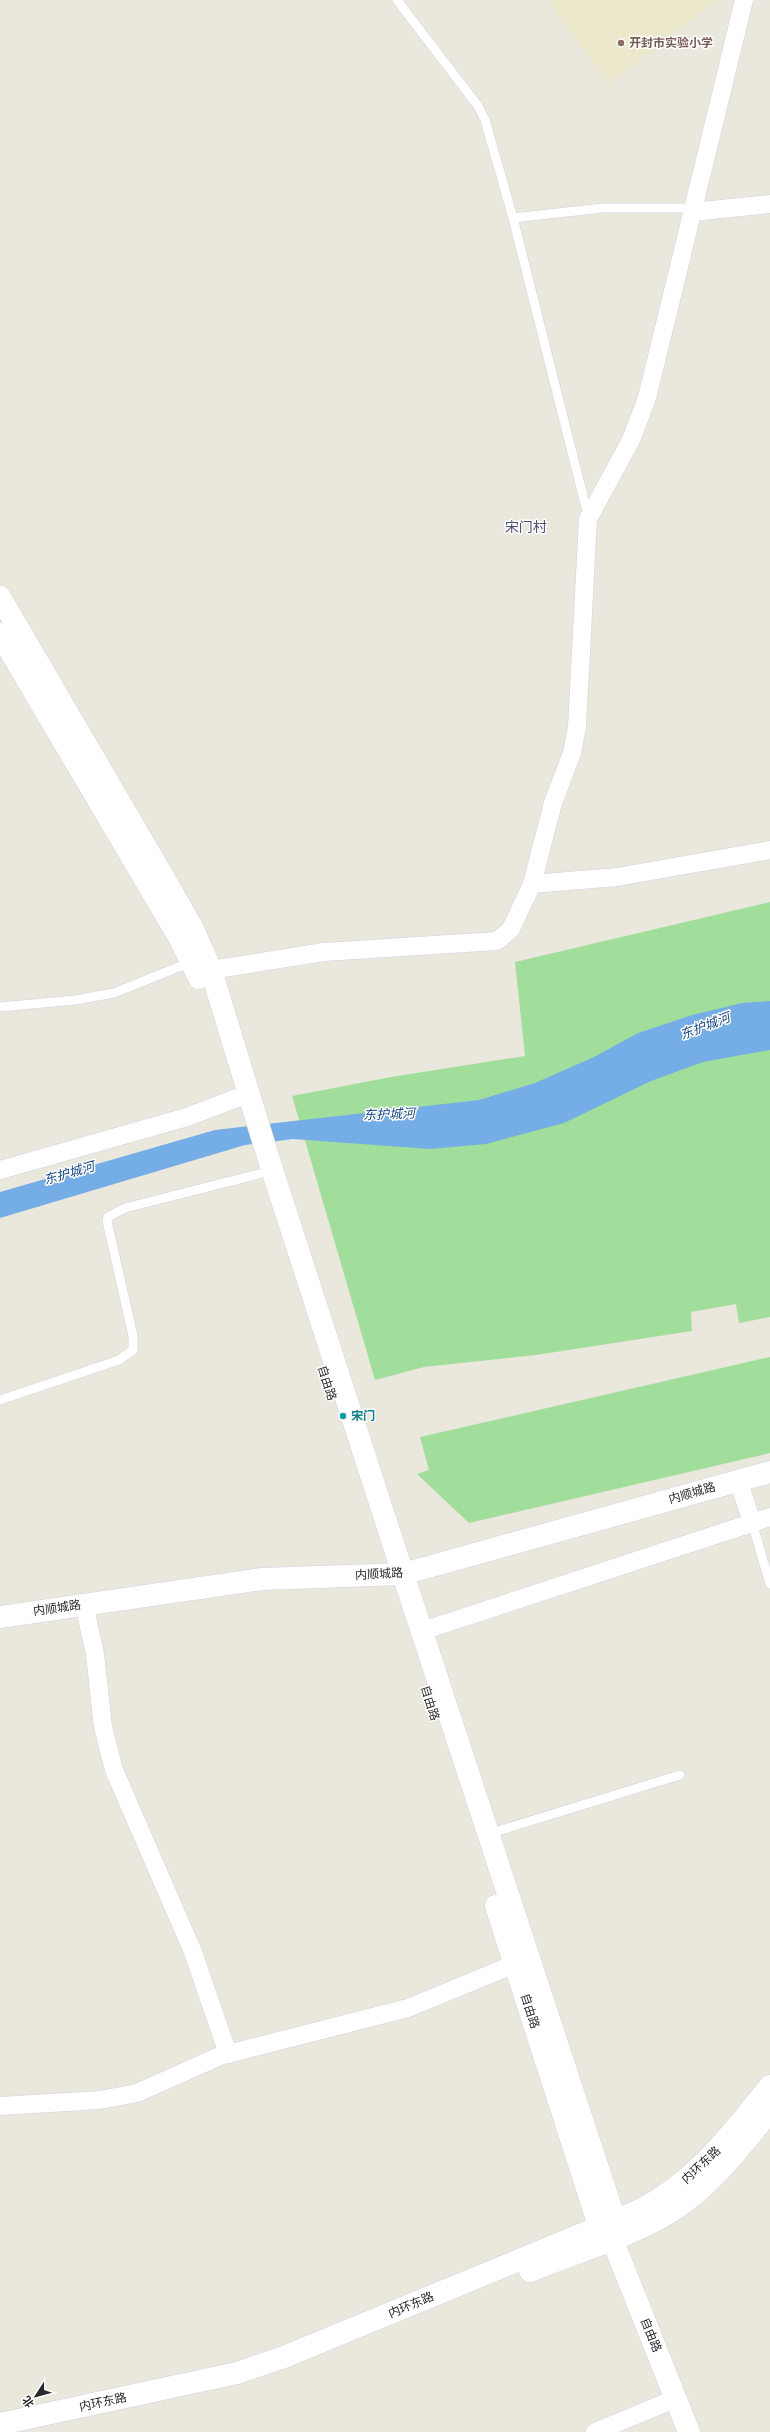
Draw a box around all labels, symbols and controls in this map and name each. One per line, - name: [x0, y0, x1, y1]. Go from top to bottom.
- place label: 开封市实验小学: [629, 36, 713, 50]
- marker: 开封市实验小学: [616, 38, 626, 48]
- district label: 宋门村: [505, 519, 547, 535]
- water label: 东护城河: [678, 1009, 735, 1042]
- water label: 东护城河: [363, 1105, 418, 1122]
- water label: 东护城河: [42, 1158, 99, 1187]
- street label: 自由路: [315, 1364, 339, 1402]
- place label: 宋门: [351, 1409, 375, 1423]
- marker: 宋门: [338, 1411, 348, 1421]
- street label: 内顺城路: [667, 1480, 717, 1506]
- street label: 内顺城路: [355, 1566, 403, 1582]
- street label: 内顺城路: [32, 1598, 82, 1618]
- street label: 自由路: [418, 1684, 442, 1722]
- street label: 自由路: [518, 1992, 542, 2030]
- street label: 内环东路: [679, 2144, 723, 2186]
- street label: 内环东路: [386, 2289, 436, 2321]
- street label: 自由路: [638, 2316, 664, 2354]
- north arrow: [16, 2376, 56, 2416]
- street label: 内环东路: [78, 2390, 128, 2414]
- text: 北: [20, 2394, 36, 2410]

